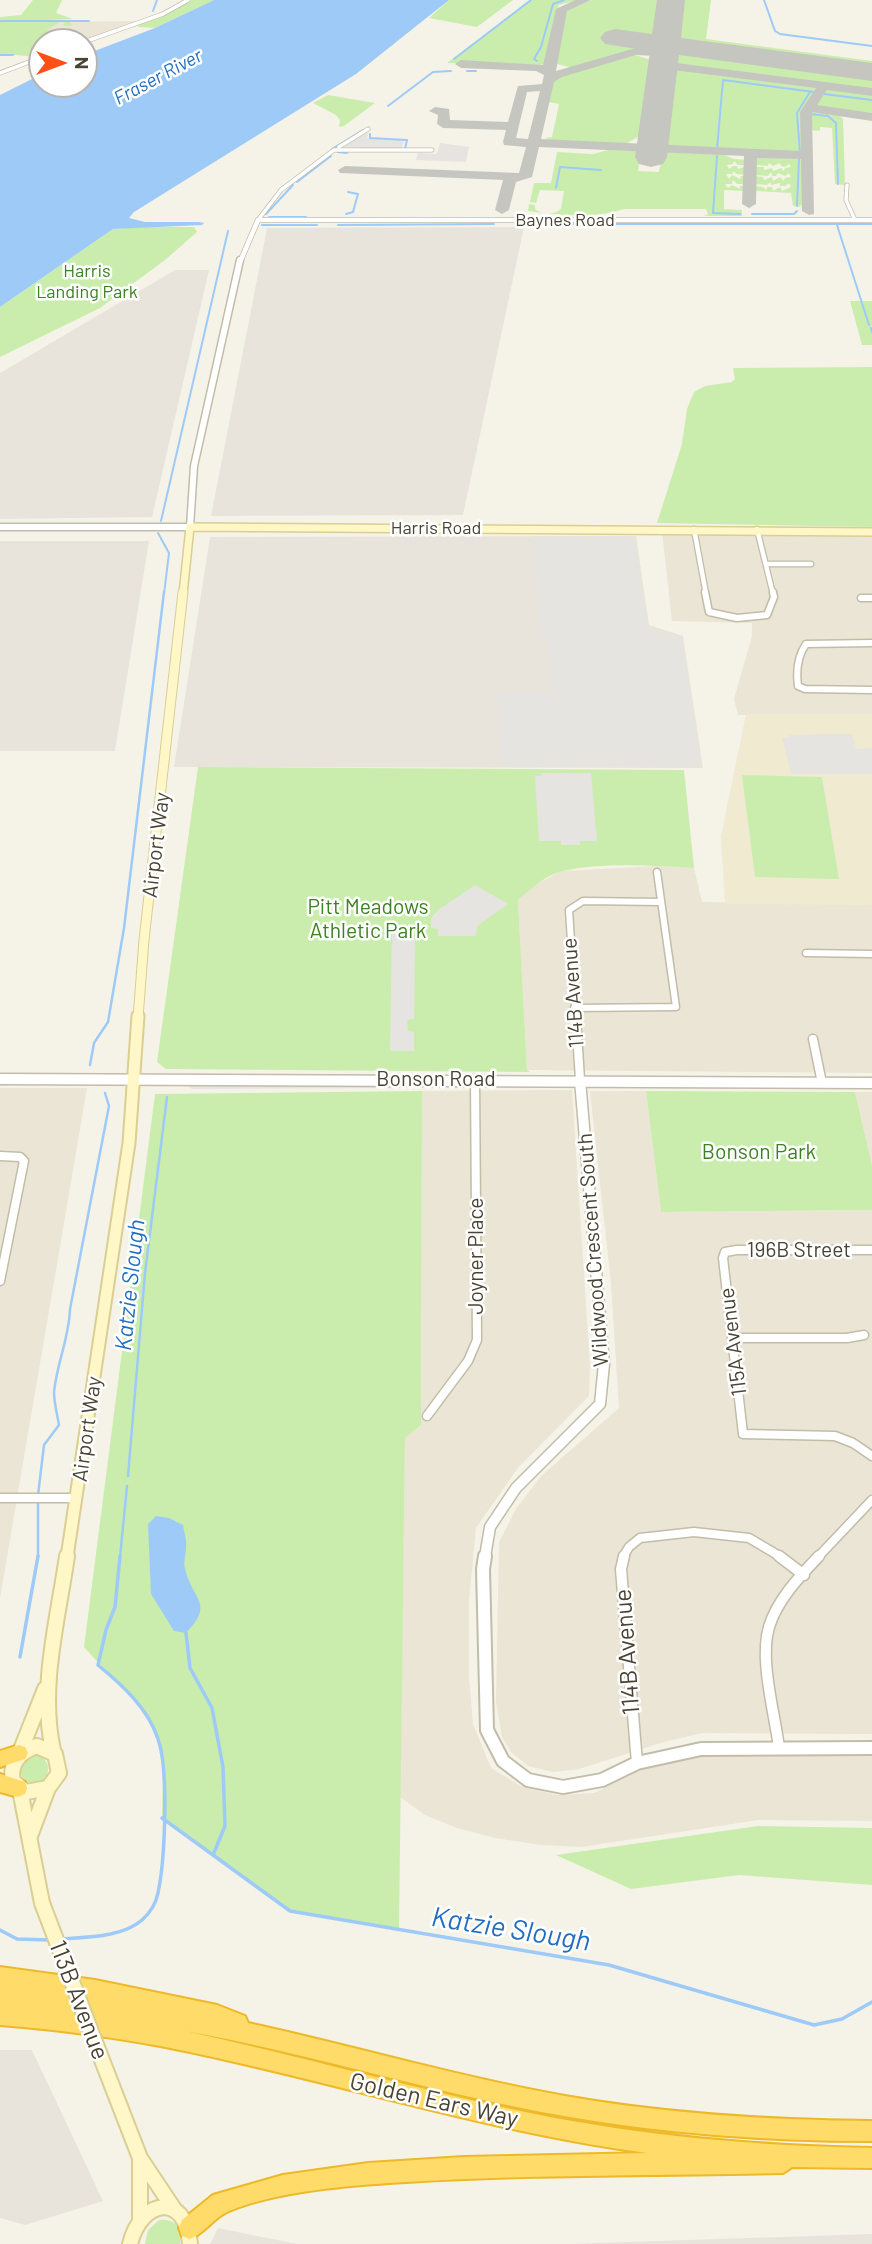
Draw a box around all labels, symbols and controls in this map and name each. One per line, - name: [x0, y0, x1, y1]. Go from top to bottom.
- north arrow: [28, 28, 98, 98]
- water label: Fraser River: [110, 44, 206, 110]
- text: N: [71, 57, 94, 69]
- street label: Baynes Road: [515, 209, 615, 231]
- park label: Harris Landing Park: [36, 260, 138, 302]
- street label: Harris Road: [391, 517, 481, 539]
- street label: Airport Way: [137, 791, 175, 899]
- park label: Pitt Meadows Athletic Park: [307, 894, 429, 944]
- street label: 114B Avenue: [557, 937, 589, 1049]
- street label: Bonson Road: [376, 1066, 496, 1092]
- street label: Wildwood Crescent South: [572, 1132, 614, 1368]
- park label: Bonson Park: [702, 1139, 816, 1165]
- street label: Joyner Place: [463, 1197, 489, 1315]
- water label: Katzie Slough: [109, 1218, 151, 1352]
- street label: 196B Street: [747, 1237, 851, 1263]
- street label: 115A Avenue: [714, 1286, 752, 1398]
- street label: Airport Way: [67, 1375, 107, 1483]
- street label: 114B Avenue: [608, 1588, 646, 1716]
- water label: Katzie Slough: [429, 1900, 593, 1958]
- street label: 113B Avenue: [43, 1936, 115, 2064]
- street label: Golden Ears Way: [347, 2067, 521, 2133]

